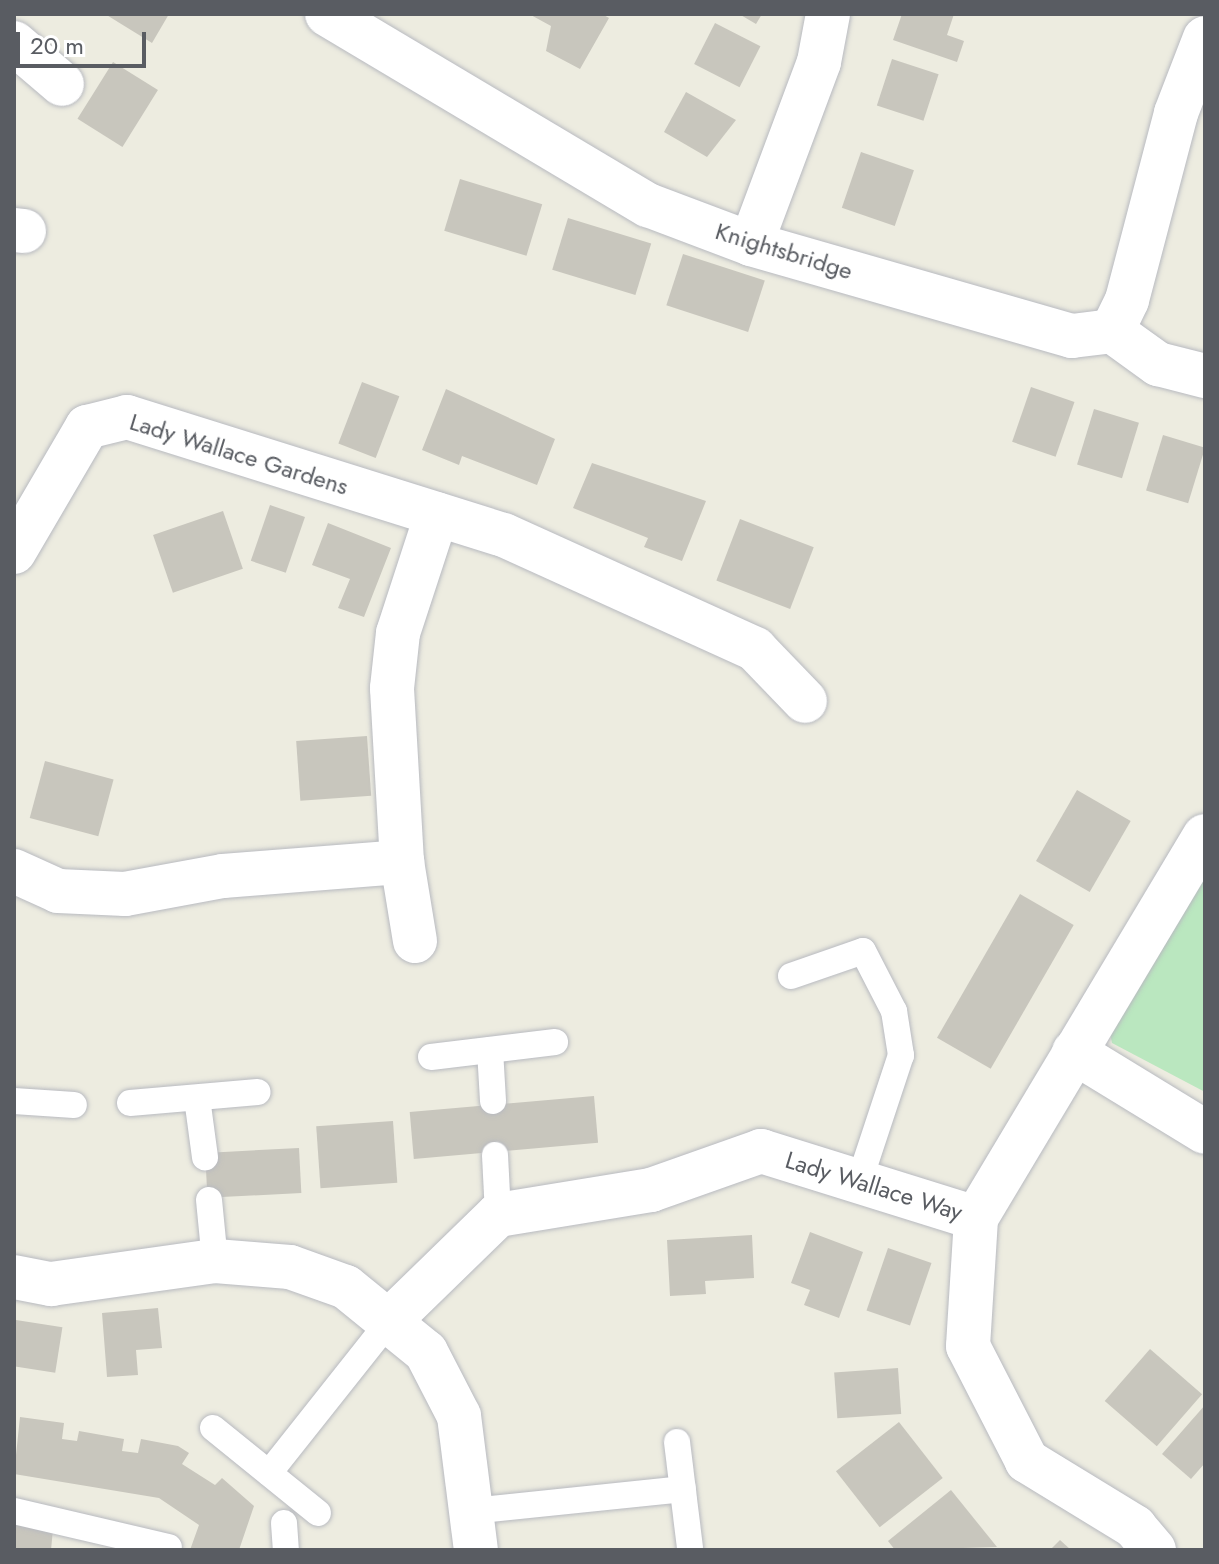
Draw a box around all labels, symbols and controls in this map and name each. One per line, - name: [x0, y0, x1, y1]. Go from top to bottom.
- scale bar: [20, 16, 150, 66]
- text: 20 m: [30, 28, 84, 63]
- street label: Knightsbridge: [712, 216, 856, 286]
- street label: Lady Wallace Gardens: [126, 407, 352, 501]
- street label: Lady Wallace Way: [782, 1145, 966, 1227]

